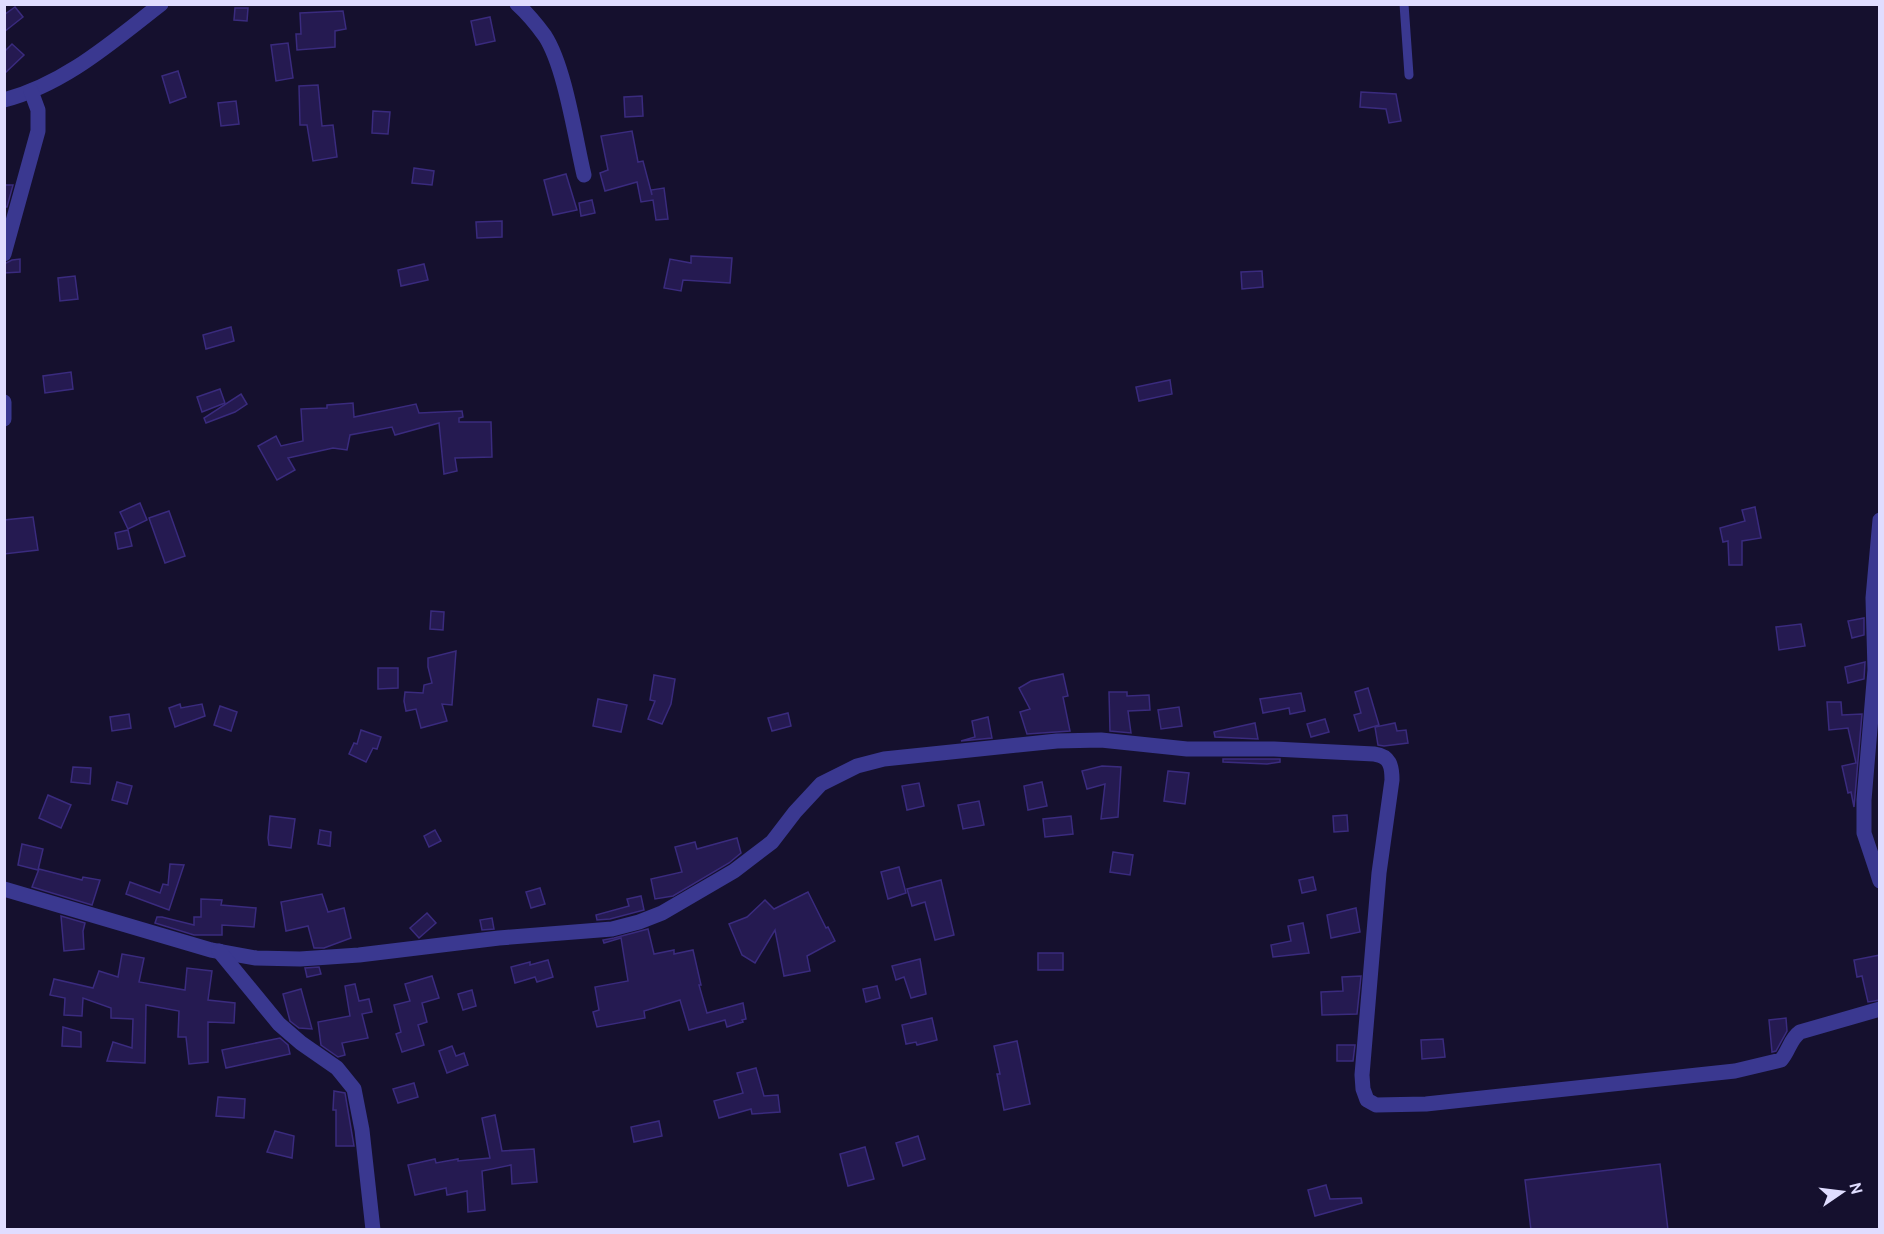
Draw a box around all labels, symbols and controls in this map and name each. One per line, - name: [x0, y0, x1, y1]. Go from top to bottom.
- north arrow: [1812, 1162, 1872, 1222]
- text: N: [1845, 1181, 1867, 1196]

